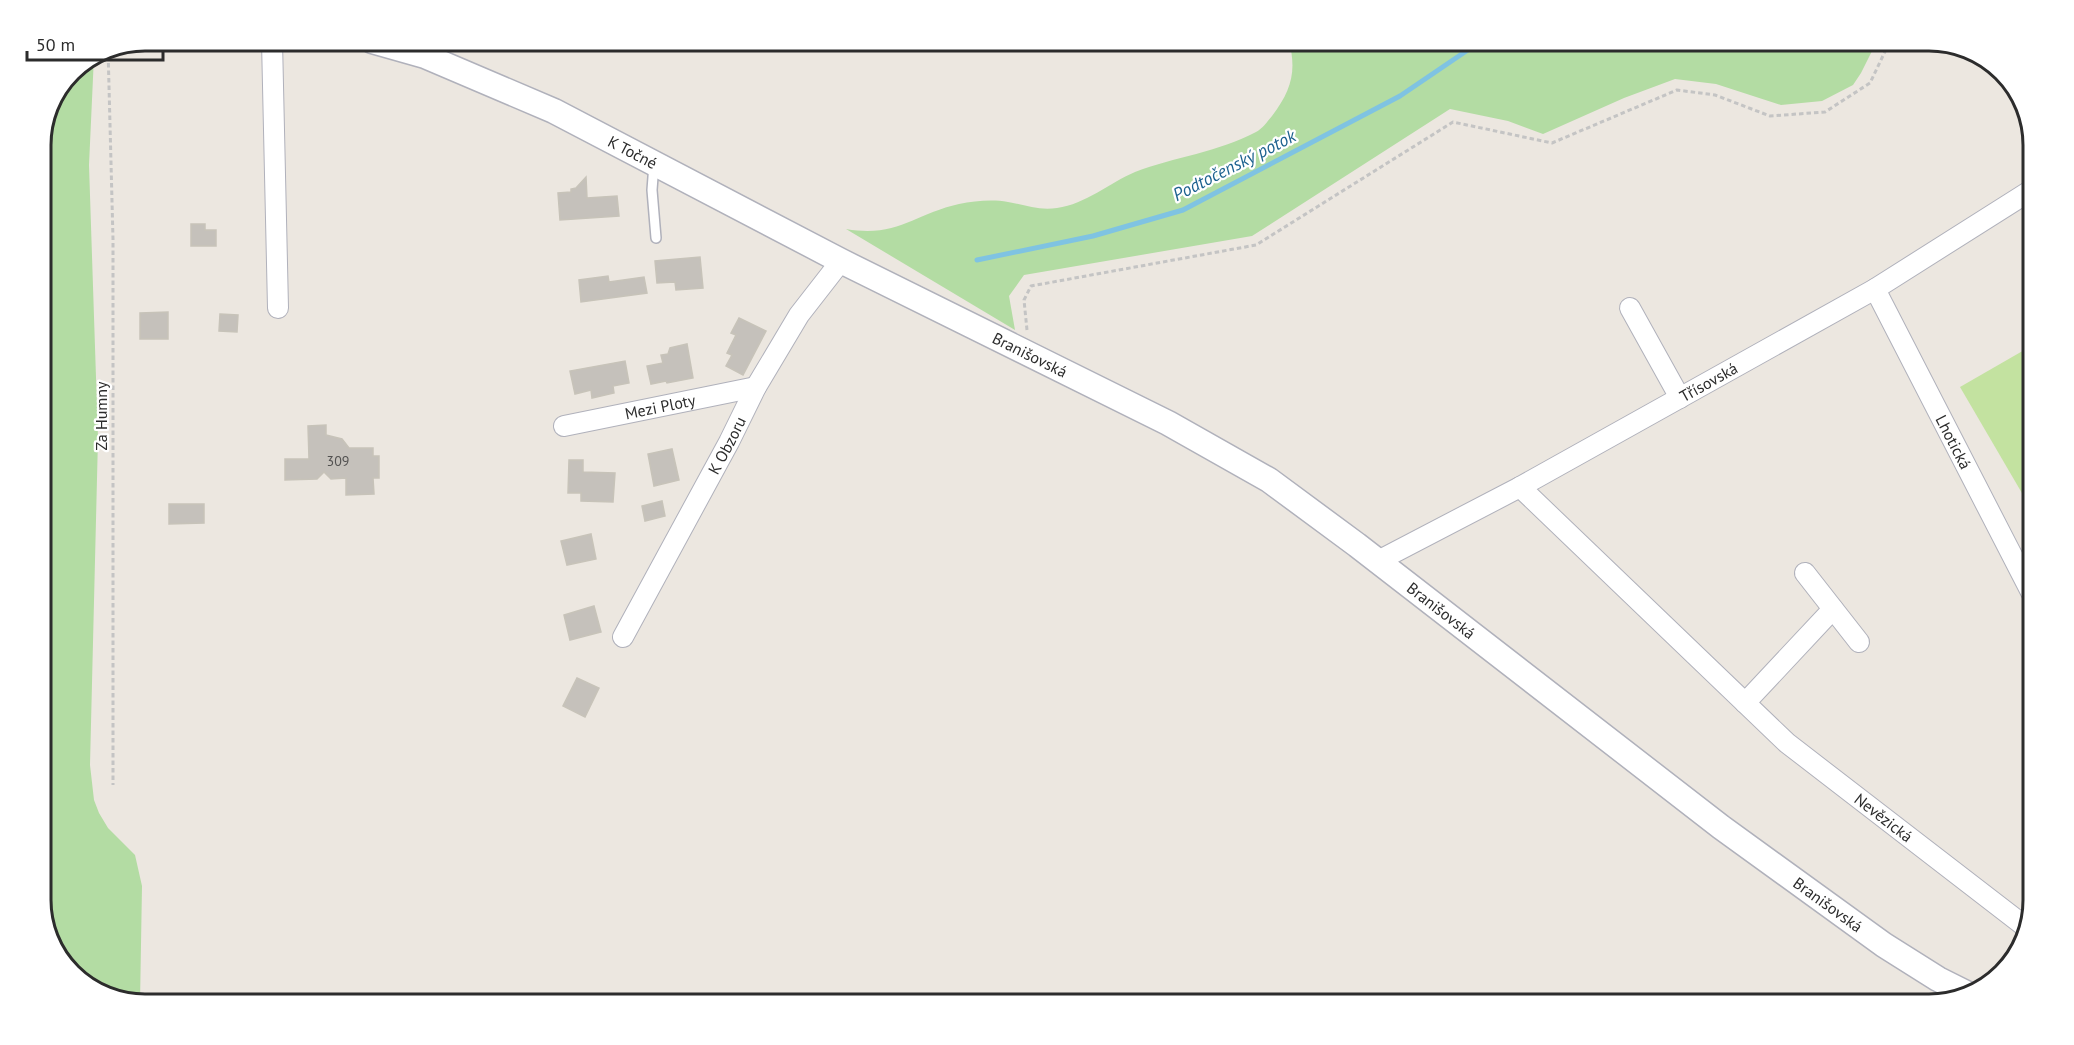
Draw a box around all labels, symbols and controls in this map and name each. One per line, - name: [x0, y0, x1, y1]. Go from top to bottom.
- scale bar: [27, 24, 164, 62]
- text: 50 m: [36, 33, 75, 56]
- water label: Podtočenský potok: [1169, 124, 1300, 206]
- street label: K Točné: [605, 131, 661, 173]
- street label: Branišovská: [989, 328, 1071, 382]
- street label: Třísovská: [1676, 358, 1741, 406]
- street label: Za Humny: [91, 381, 111, 451]
- street label: Mezi Ploty: [623, 389, 698, 423]
- street label: Lhotická: [1932, 411, 1976, 472]
- street label: K Obzoru: [703, 413, 750, 478]
- house number: 309: [327, 452, 349, 470]
- street label: Branišovská: [1403, 578, 1479, 643]
- street label: Nevězická: [1851, 789, 1917, 846]
- street label: Branišovská: [1789, 873, 1867, 936]

